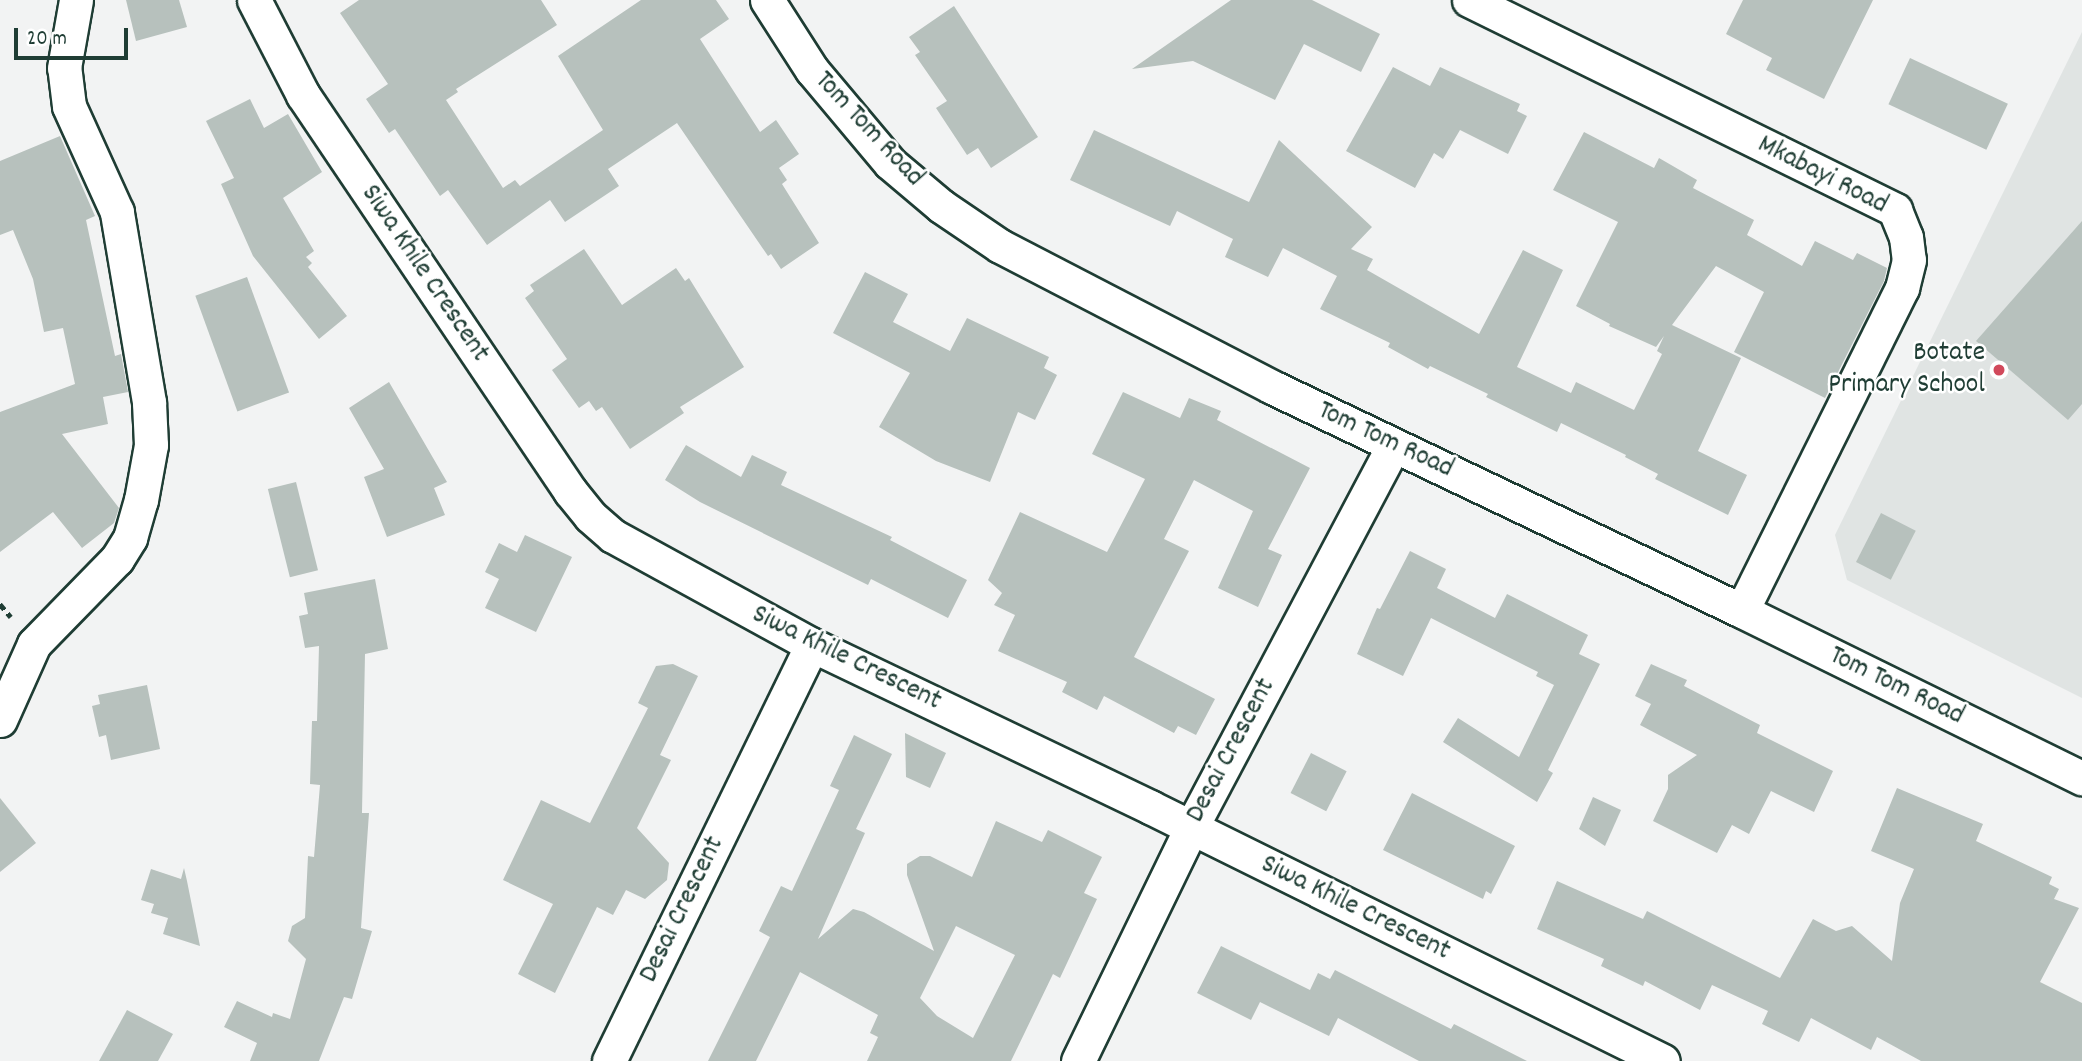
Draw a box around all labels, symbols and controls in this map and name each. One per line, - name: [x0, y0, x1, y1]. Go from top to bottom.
- scale bar: [18, 14, 131, 58]
- text: 20 m: [27, 25, 67, 55]
- street label: Tom Tom Road: [806, 65, 930, 195]
- street label: Mkabayi Road: [1751, 129, 1893, 223]
- street label: Siwa Khile Crescent: [352, 179, 496, 369]
- place label: Botate Primary School: [1828, 337, 1985, 403]
- marker: Botate Primary School: [1991, 362, 2007, 378]
- street label: Tom Tom Road: [1312, 395, 1458, 487]
- street label: Siwa Khile Crescent: [746, 599, 946, 719]
- street label: Tom Tom Road: [1823, 640, 1969, 734]
- street label: Desai Crescent: [1180, 673, 1284, 829]
- street label: Desai Crescent: [633, 831, 733, 989]
- street label: Siwa Khile Crescent: [1255, 849, 1455, 969]

